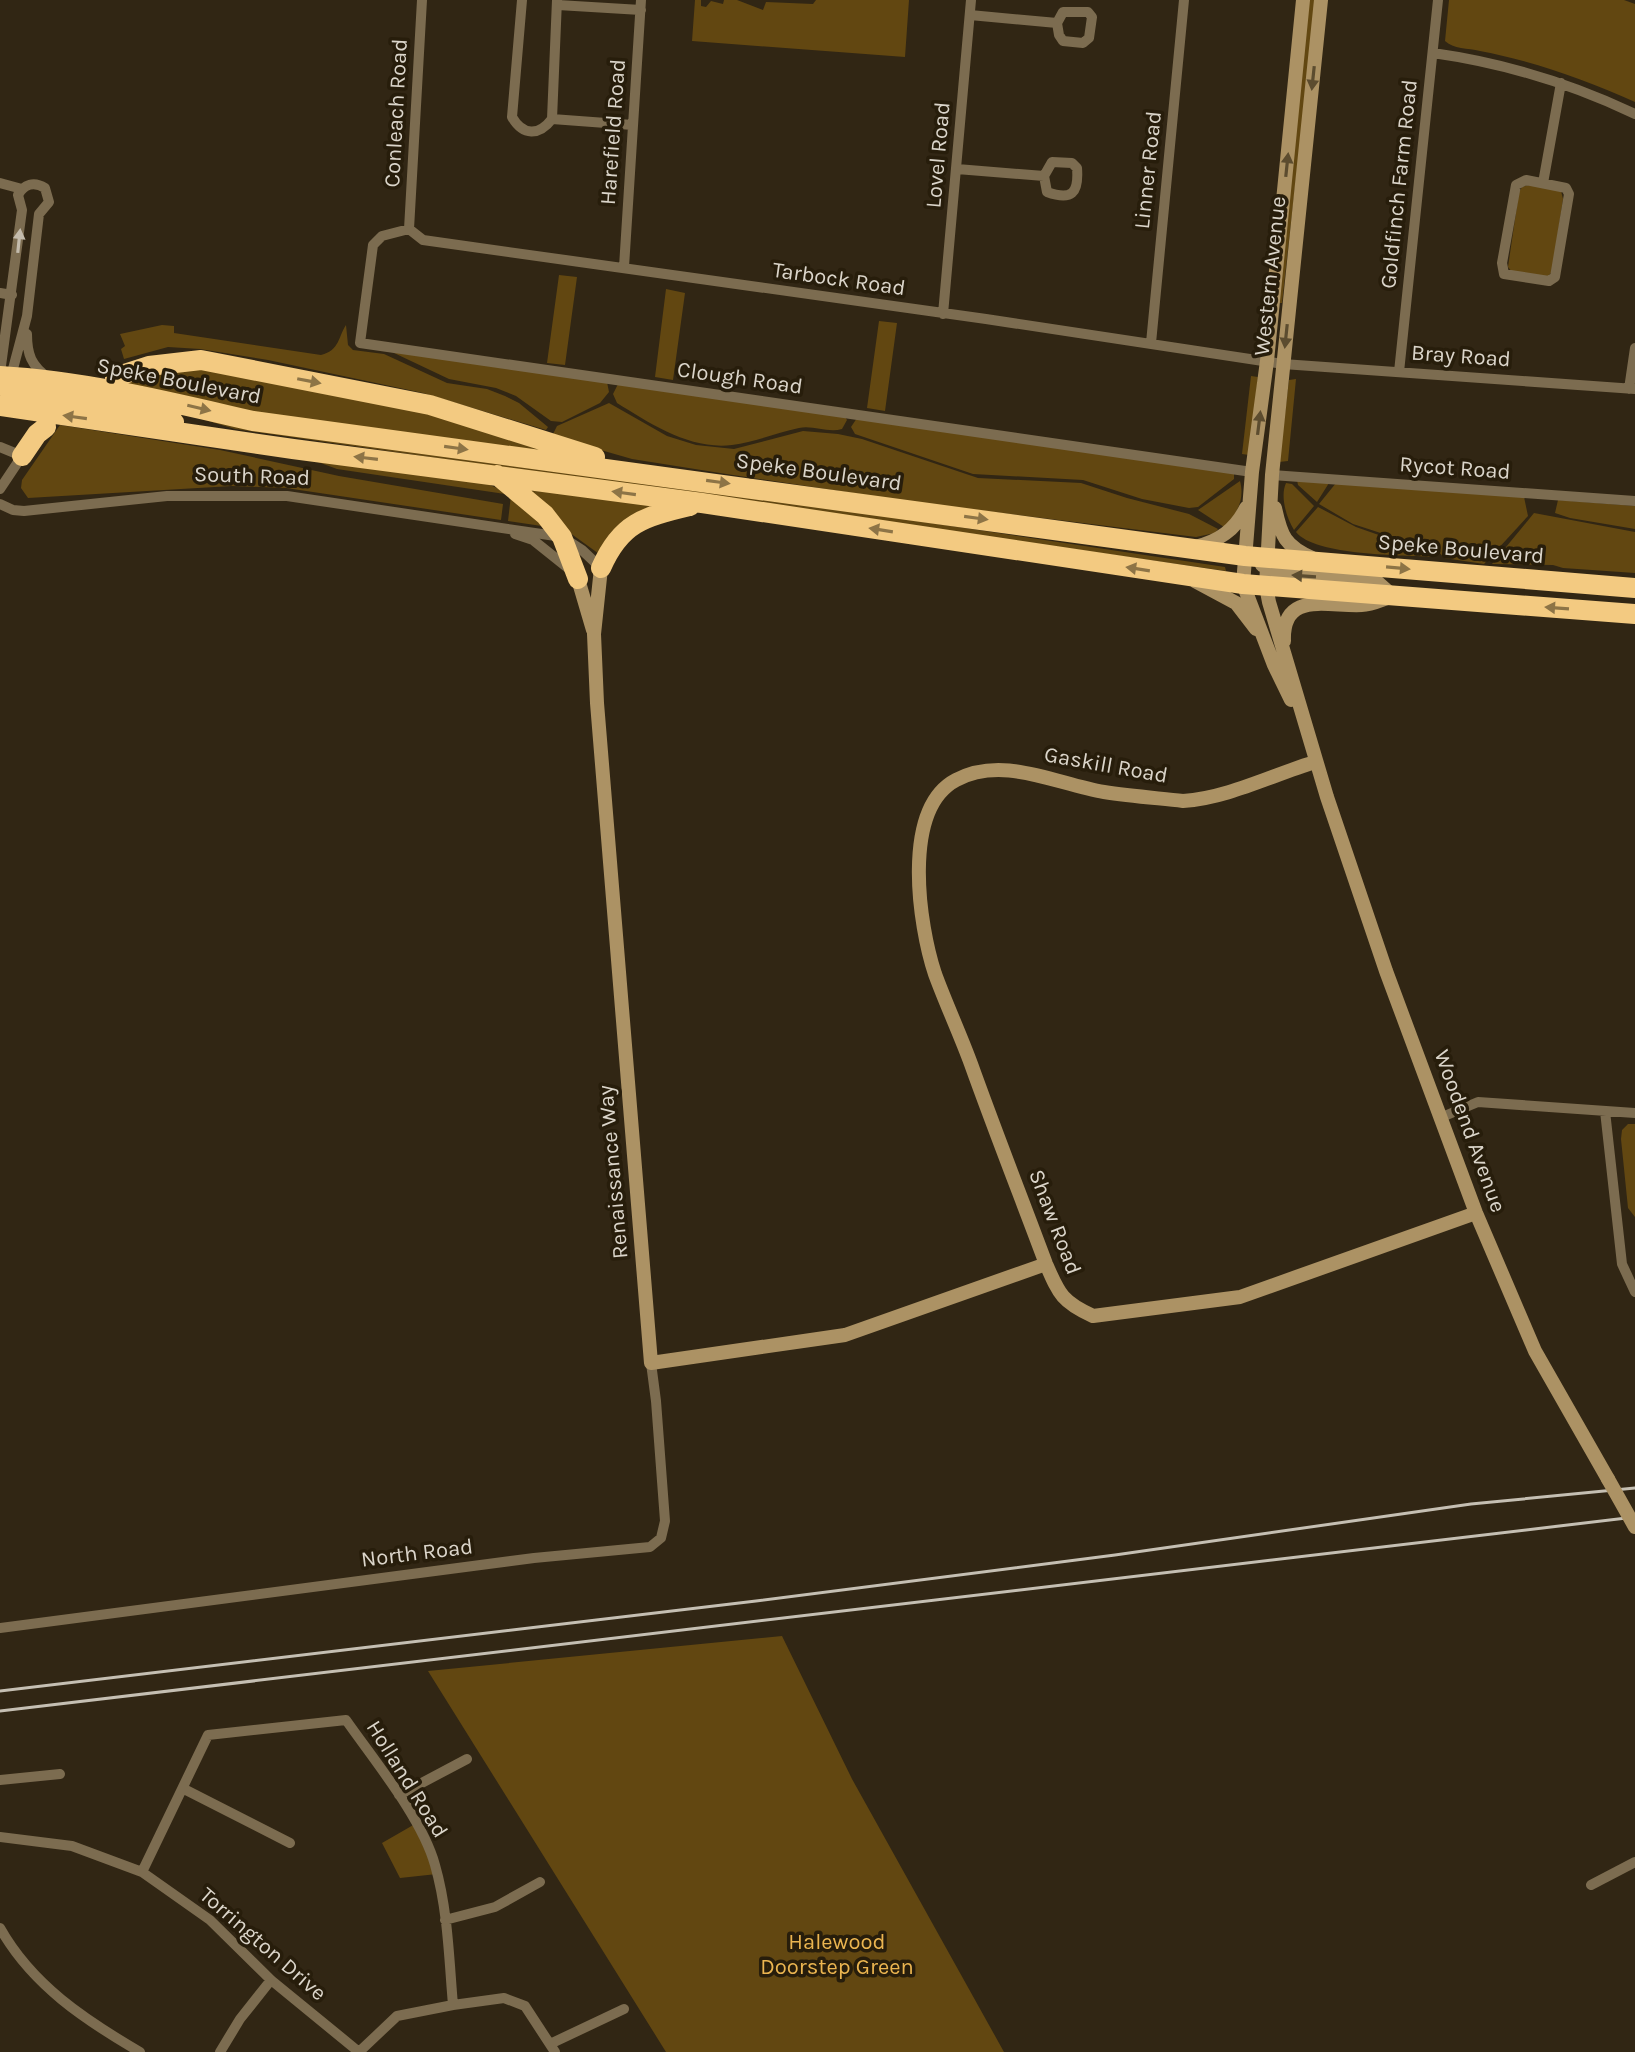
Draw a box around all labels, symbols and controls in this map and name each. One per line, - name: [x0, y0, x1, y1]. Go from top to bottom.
- street label: Conleach Road: [379, 38, 413, 188]
- street label: Harefield Road: [595, 58, 631, 206]
- one-way arrow: [1306, 66, 1319, 91]
- street label: Goldfinch Farm Road: [1375, 78, 1423, 290]
- street label: Lovel Road: [920, 101, 956, 209]
- street label: Linner Road: [1129, 110, 1167, 230]
- one-way arrow: [1280, 152, 1293, 177]
- street label: Western Avenue: [1249, 195, 1291, 357]
- one-way arrow: [12, 228, 25, 253]
- street label: Tarbock Road: [771, 257, 907, 301]
- one-way arrow: [1279, 324, 1292, 349]
- street label: Bray Road: [1410, 340, 1512, 372]
- street label: Speke Boulevard: [95, 352, 263, 410]
- street label: Clough Road: [676, 356, 804, 400]
- one-way arrow: [296, 376, 321, 388]
- one-way arrow: [187, 402, 212, 415]
- one-way arrow: [62, 410, 87, 423]
- one-way arrow: [1253, 410, 1266, 435]
- one-way arrow: [444, 441, 469, 454]
- street label: Speke Boulevard: [734, 448, 904, 496]
- one-way arrow: [353, 451, 378, 464]
- street label: Rycot Road: [1399, 451, 1511, 485]
- street label: South Road: [194, 461, 310, 491]
- one-way arrow: [706, 476, 731, 489]
- one-way arrow: [611, 486, 636, 499]
- one-way arrow: [963, 512, 988, 525]
- one-way arrow: [868, 523, 893, 536]
- street label: Speke Boulevard: [1377, 529, 1545, 569]
- one-way arrow: [1125, 562, 1150, 575]
- one-way arrow: [1386, 562, 1411, 575]
- one-way arrow: [1291, 569, 1316, 582]
- one-way arrow: [1544, 601, 1569, 614]
- street label: Gaskill Road: [1042, 741, 1170, 789]
- street label: Woodend Avenue: [1428, 1046, 1512, 1216]
- street label: Renaissance Way: [592, 1084, 634, 1260]
- street label: Shaw Road: [1023, 1166, 1087, 1278]
- street label: North Road: [360, 1533, 474, 1573]
- street label: Holland Road: [361, 1716, 453, 1842]
- street label: Torrington Drive: [194, 1882, 332, 2006]
- park label: Halewood Doorstep Green: [760, 1929, 914, 1980]

